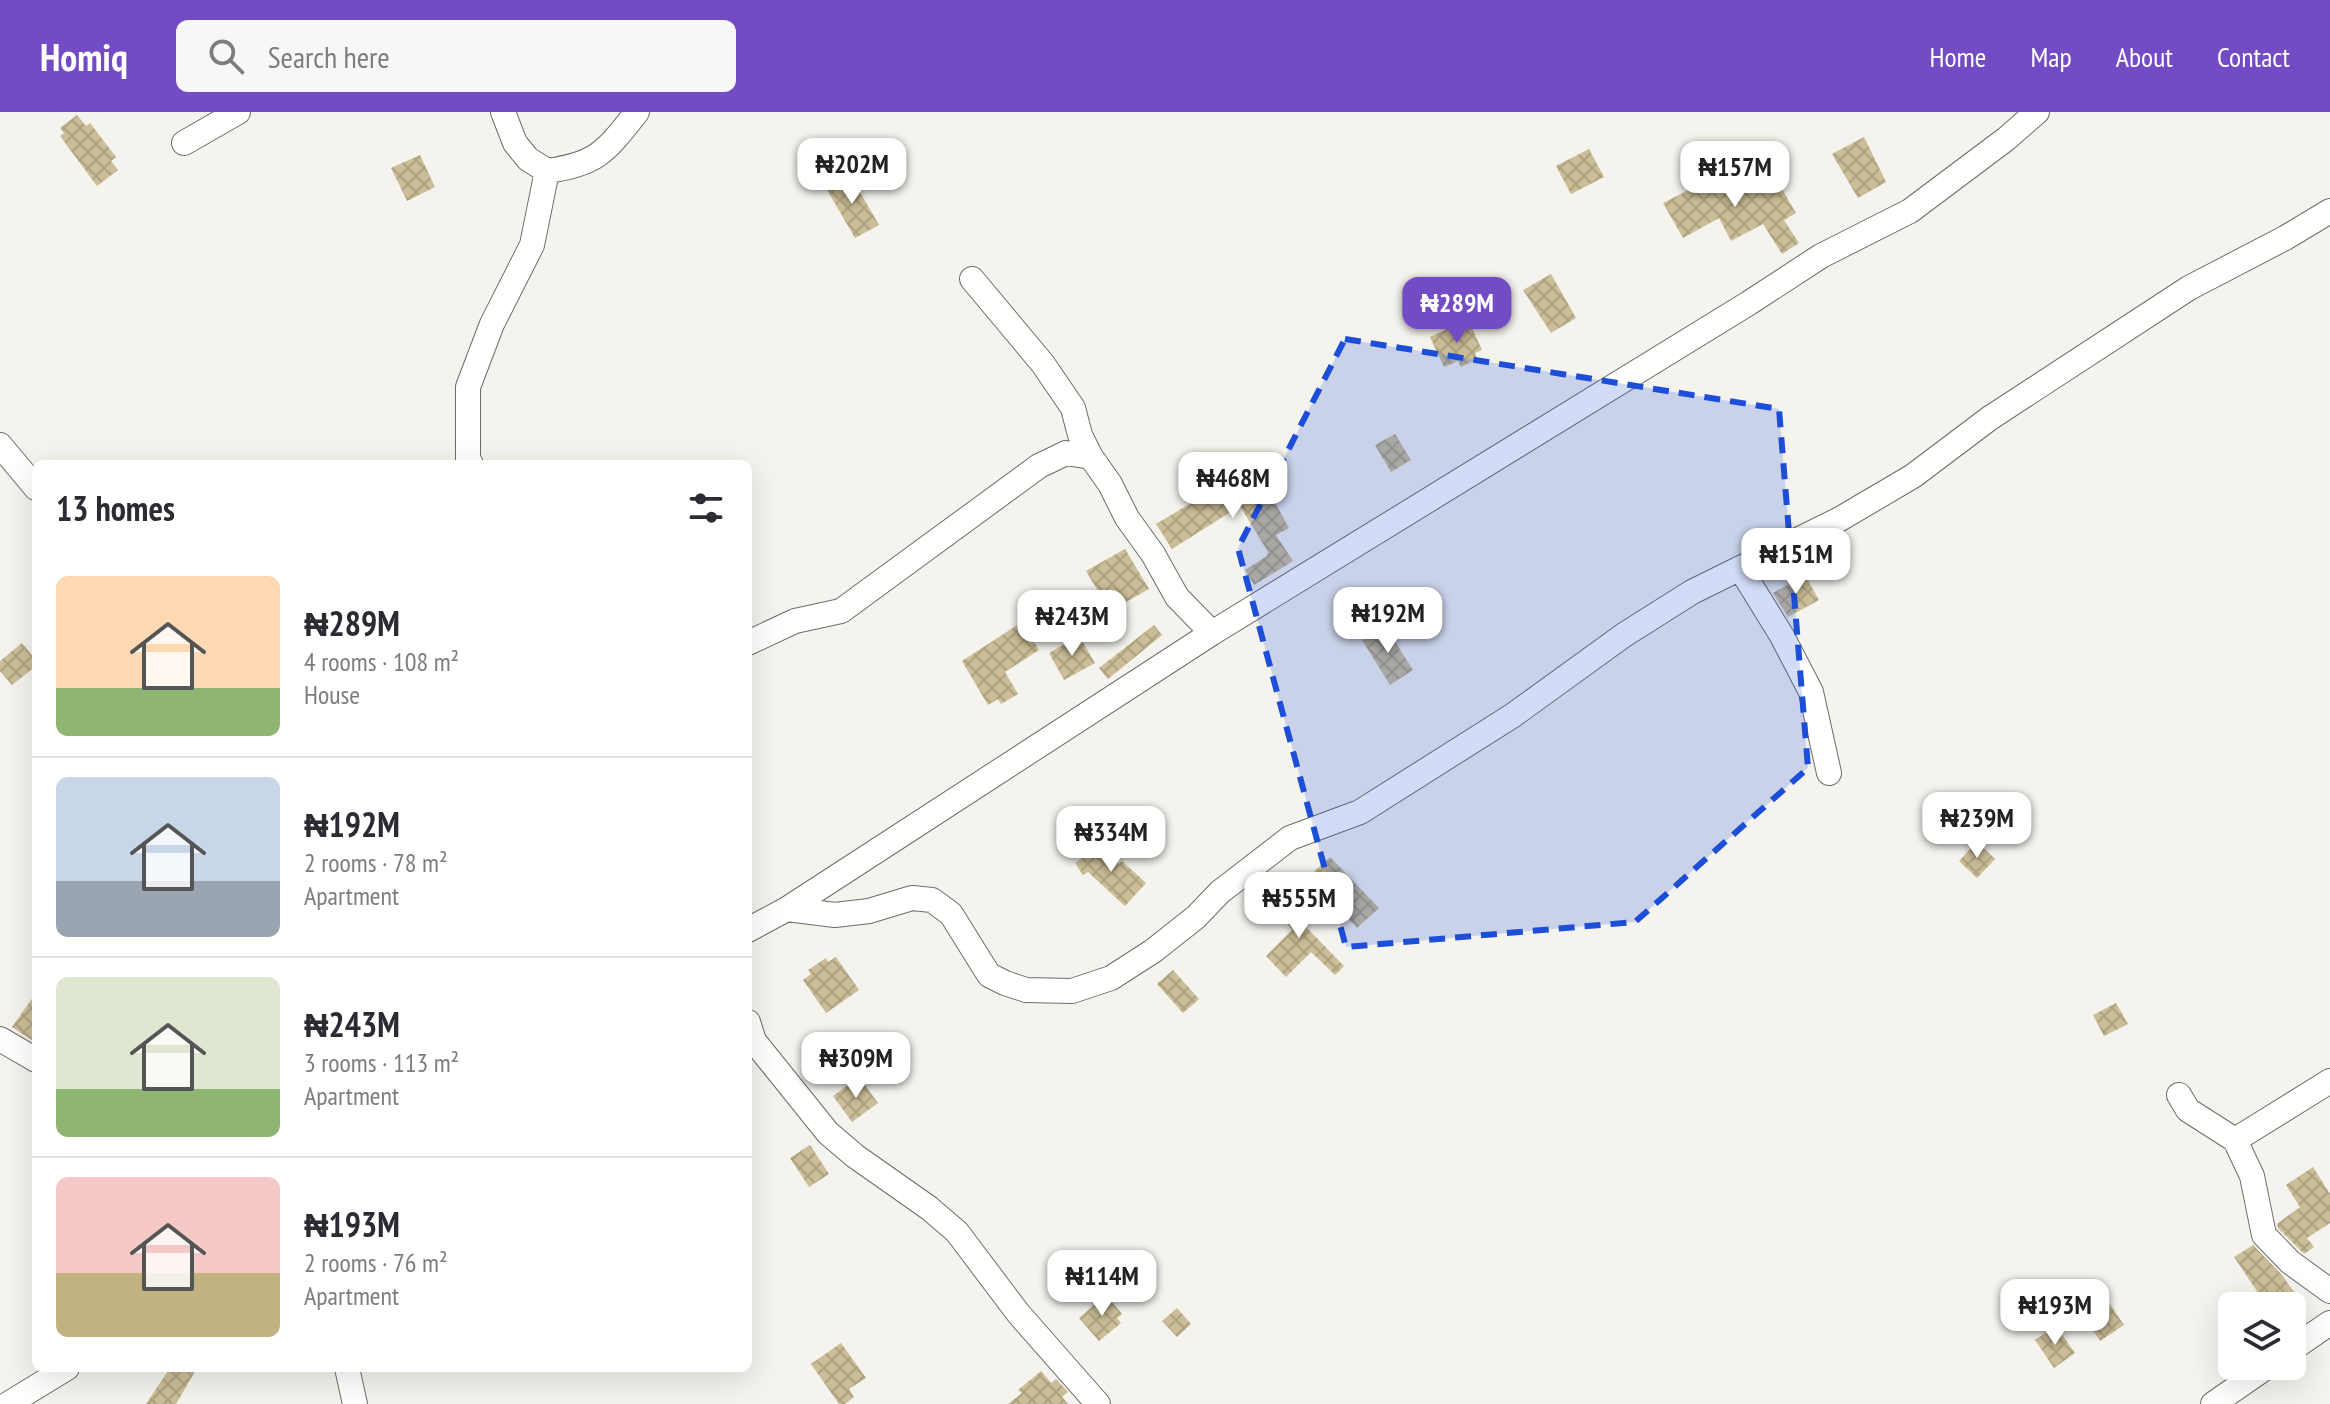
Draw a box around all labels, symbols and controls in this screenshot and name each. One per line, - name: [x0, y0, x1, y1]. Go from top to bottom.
- search box: [176, 20, 736, 92]
- text: Homiq: [40, 32, 128, 81]
- icon: search: [204, 34, 248, 78]
- text: Search here: [268, 37, 390, 76]
- text: Home: [1930, 38, 1986, 75]
- text: Map: [2030, 38, 2072, 75]
- text: About: [2116, 38, 2173, 75]
- text: Contact: [2217, 38, 2290, 75]
- pin: ₦202M: [796, 138, 908, 206]
- pin: ₦157M: [1679, 141, 1791, 209]
- text: ₦202M: [815, 147, 889, 180]
- text: ₦157M: [1698, 150, 1772, 183]
- pin: ₦289M: [1401, 277, 1513, 345]
- text: ₦289M: [1420, 286, 1494, 319]
- pin: ₦468M: [1177, 452, 1289, 520]
- text: ₦468M: [1196, 461, 1270, 494]
- text: 13 homes: [56, 486, 175, 530]
- icon: filters: [684, 486, 728, 530]
- pin: ₦151M: [1740, 528, 1852, 596]
- text: ₦151M: [1759, 537, 1833, 570]
- pin: ₦192M: [1332, 587, 1444, 655]
- pin: ₦243M: [1016, 590, 1128, 658]
- text: ₦192M: [1351, 596, 1425, 629]
- text: ₦243M: [1035, 599, 1109, 632]
- text: ₦289M: [304, 601, 400, 645]
- icon: home: [120, 608, 216, 704]
- text: 4 rooms · 108 m²: [304, 645, 459, 678]
- text: House: [304, 678, 360, 711]
- pin: ₦239M: [1921, 792, 2033, 860]
- text: ₦239M: [1940, 801, 2014, 834]
- text: ₦192M: [304, 802, 400, 846]
- pin: ₦334M: [1055, 806, 1167, 874]
- icon: home: [120, 809, 216, 905]
- text: ₦334M: [1074, 815, 1148, 848]
- text: 2 rooms · 78 m²: [304, 846, 448, 879]
- pin: ₦555M: [1243, 872, 1355, 940]
- text: Apartment: [304, 879, 399, 912]
- text: ₦555M: [1262, 881, 1336, 914]
- text: ₦243M: [304, 1002, 400, 1046]
- icon: home: [120, 1009, 216, 1105]
- pin: ₦309M: [800, 1032, 912, 1100]
- text: ₦309M: [819, 1041, 893, 1074]
- text: 3 rooms · 113 m²: [304, 1046, 459, 1079]
- text: Apartment: [304, 1079, 399, 1112]
- text: ₦193M: [304, 1202, 400, 1246]
- icon: home: [120, 1209, 216, 1305]
- text: 2 rooms · 76 m²: [304, 1246, 448, 1279]
- pin: ₦114M: [1046, 1250, 1158, 1318]
- text: ₦114M: [1065, 1259, 1139, 1292]
- text: Apartment: [304, 1279, 399, 1312]
- pin: ₦193M: [1999, 1279, 2111, 1347]
- text: ₦193M: [2018, 1288, 2092, 1321]
- map controls: [2218, 1292, 2306, 1380]
- button: layers: [2218, 1292, 2306, 1380]

